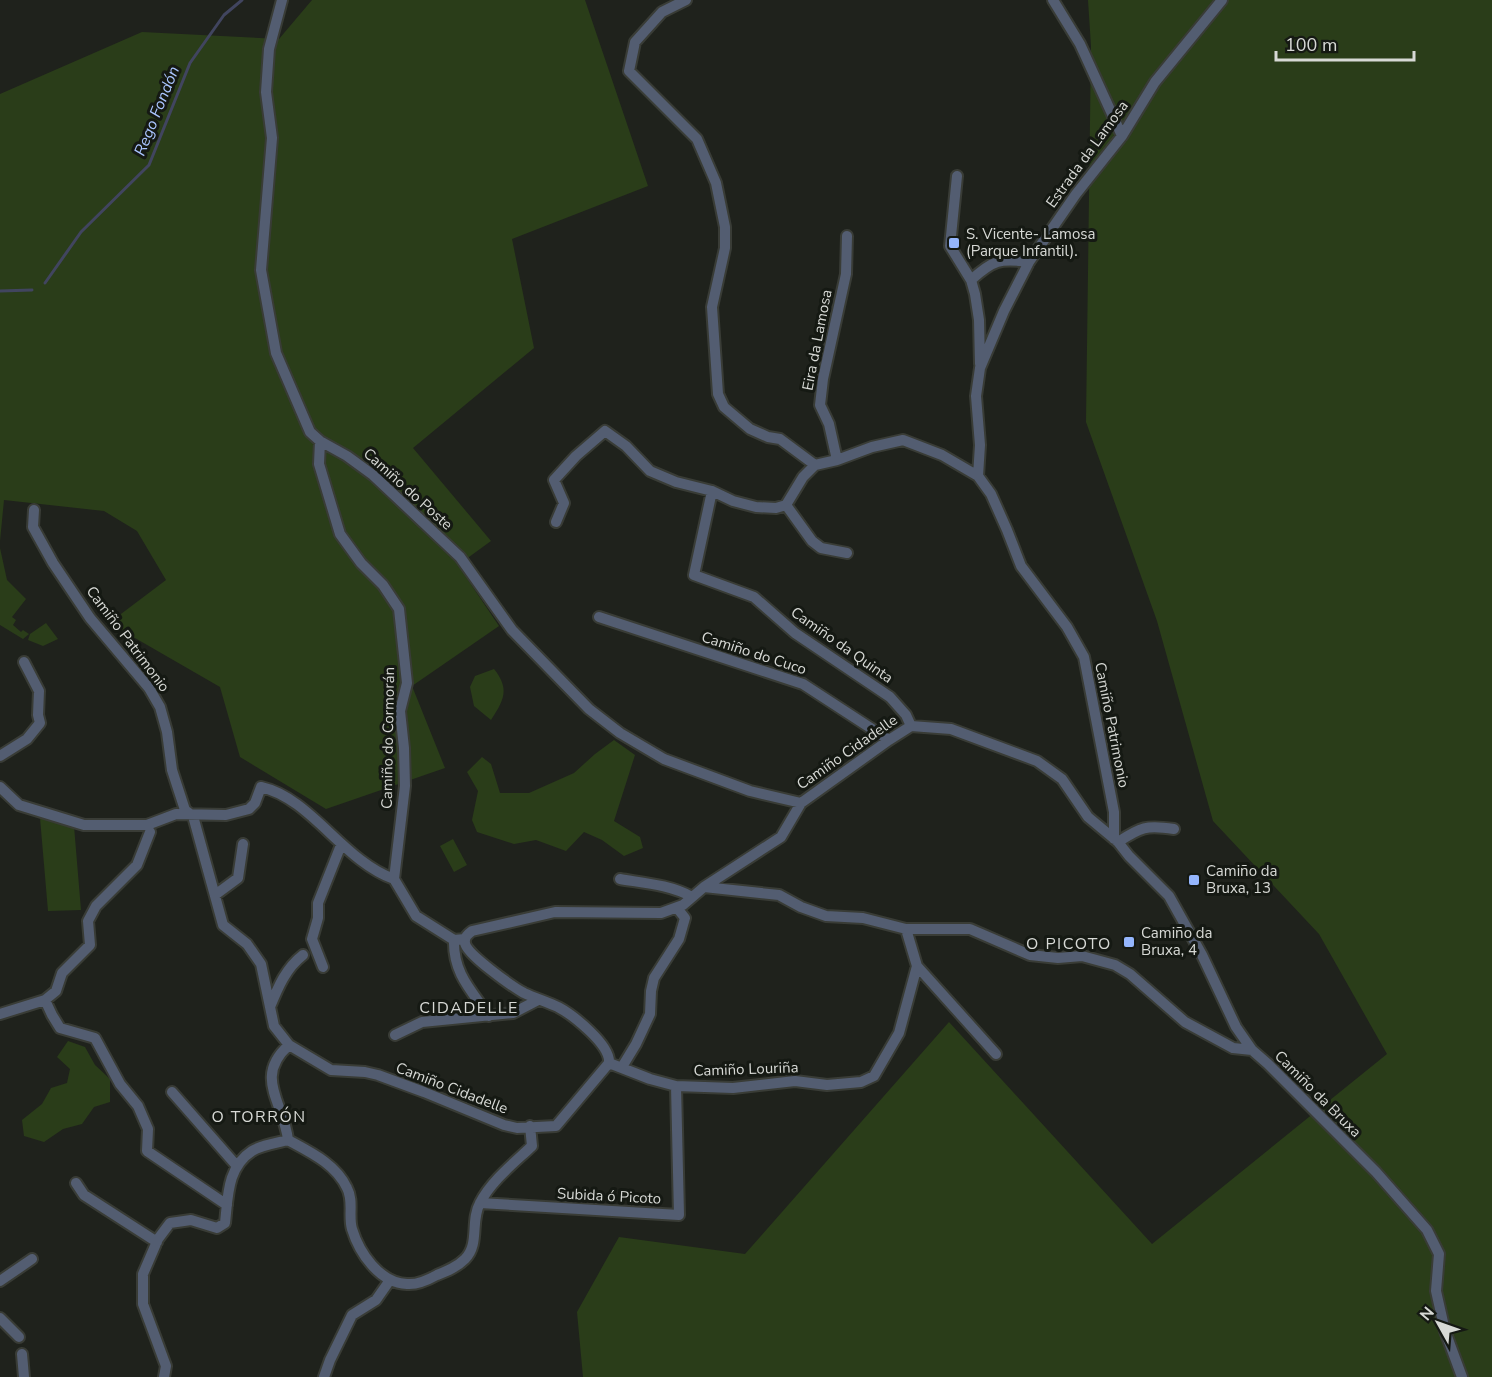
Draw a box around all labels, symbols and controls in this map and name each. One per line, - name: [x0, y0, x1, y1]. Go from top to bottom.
- scale bar: [1276, 24, 1414, 62]
- text: 100 m: [1285, 33, 1337, 57]
- water label: Rego Fondón: [129, 63, 185, 159]
- street label: Estrada da Lamosa: [1041, 96, 1133, 212]
- place label: S. Vicente- Lamosa (Parque Infantil).: [966, 224, 1095, 261]
- marker: S. Vicente- Lamosa (Parque Infantil).: [947, 236, 961, 250]
- street label: Eira da Lamosa: [797, 288, 837, 392]
- street label: Camiño do Poste: [359, 444, 457, 534]
- street label: Camiño Patrimonio: [82, 582, 174, 696]
- street label: Camiño da Quinta: [787, 602, 897, 688]
- street label: Camiño do Cuco: [699, 627, 809, 679]
- street label: Camiño Patrimonio: [1090, 660, 1134, 790]
- street label: Camiño do Cormorán: [377, 667, 399, 809]
- street label: Camiño Cidadelle: [793, 710, 901, 794]
- place label: Camiño da Bruxa, 13: [1206, 861, 1278, 898]
- marker: Camiño da Bruxa, 13: [1187, 873, 1201, 887]
- place label: Camiño da Bruxa, 4: [1141, 923, 1213, 960]
- district label: O PICOTO: [1026, 933, 1112, 955]
- marker: Camiño da Bruxa, 4: [1122, 935, 1136, 949]
- district label: CIDADELLE: [419, 997, 519, 1019]
- street label: Camiño da Bruxa: [1270, 1046, 1366, 1142]
- street label: Camiño Cidadelle: [393, 1057, 511, 1119]
- street label: Camiño Louriña: [693, 1057, 799, 1081]
- district label: O TORRÓN: [211, 1106, 307, 1128]
- street label: Subida ó Picoto: [556, 1183, 662, 1209]
- north arrow: [1408, 1293, 1468, 1353]
- text: N: [1415, 1302, 1440, 1326]

